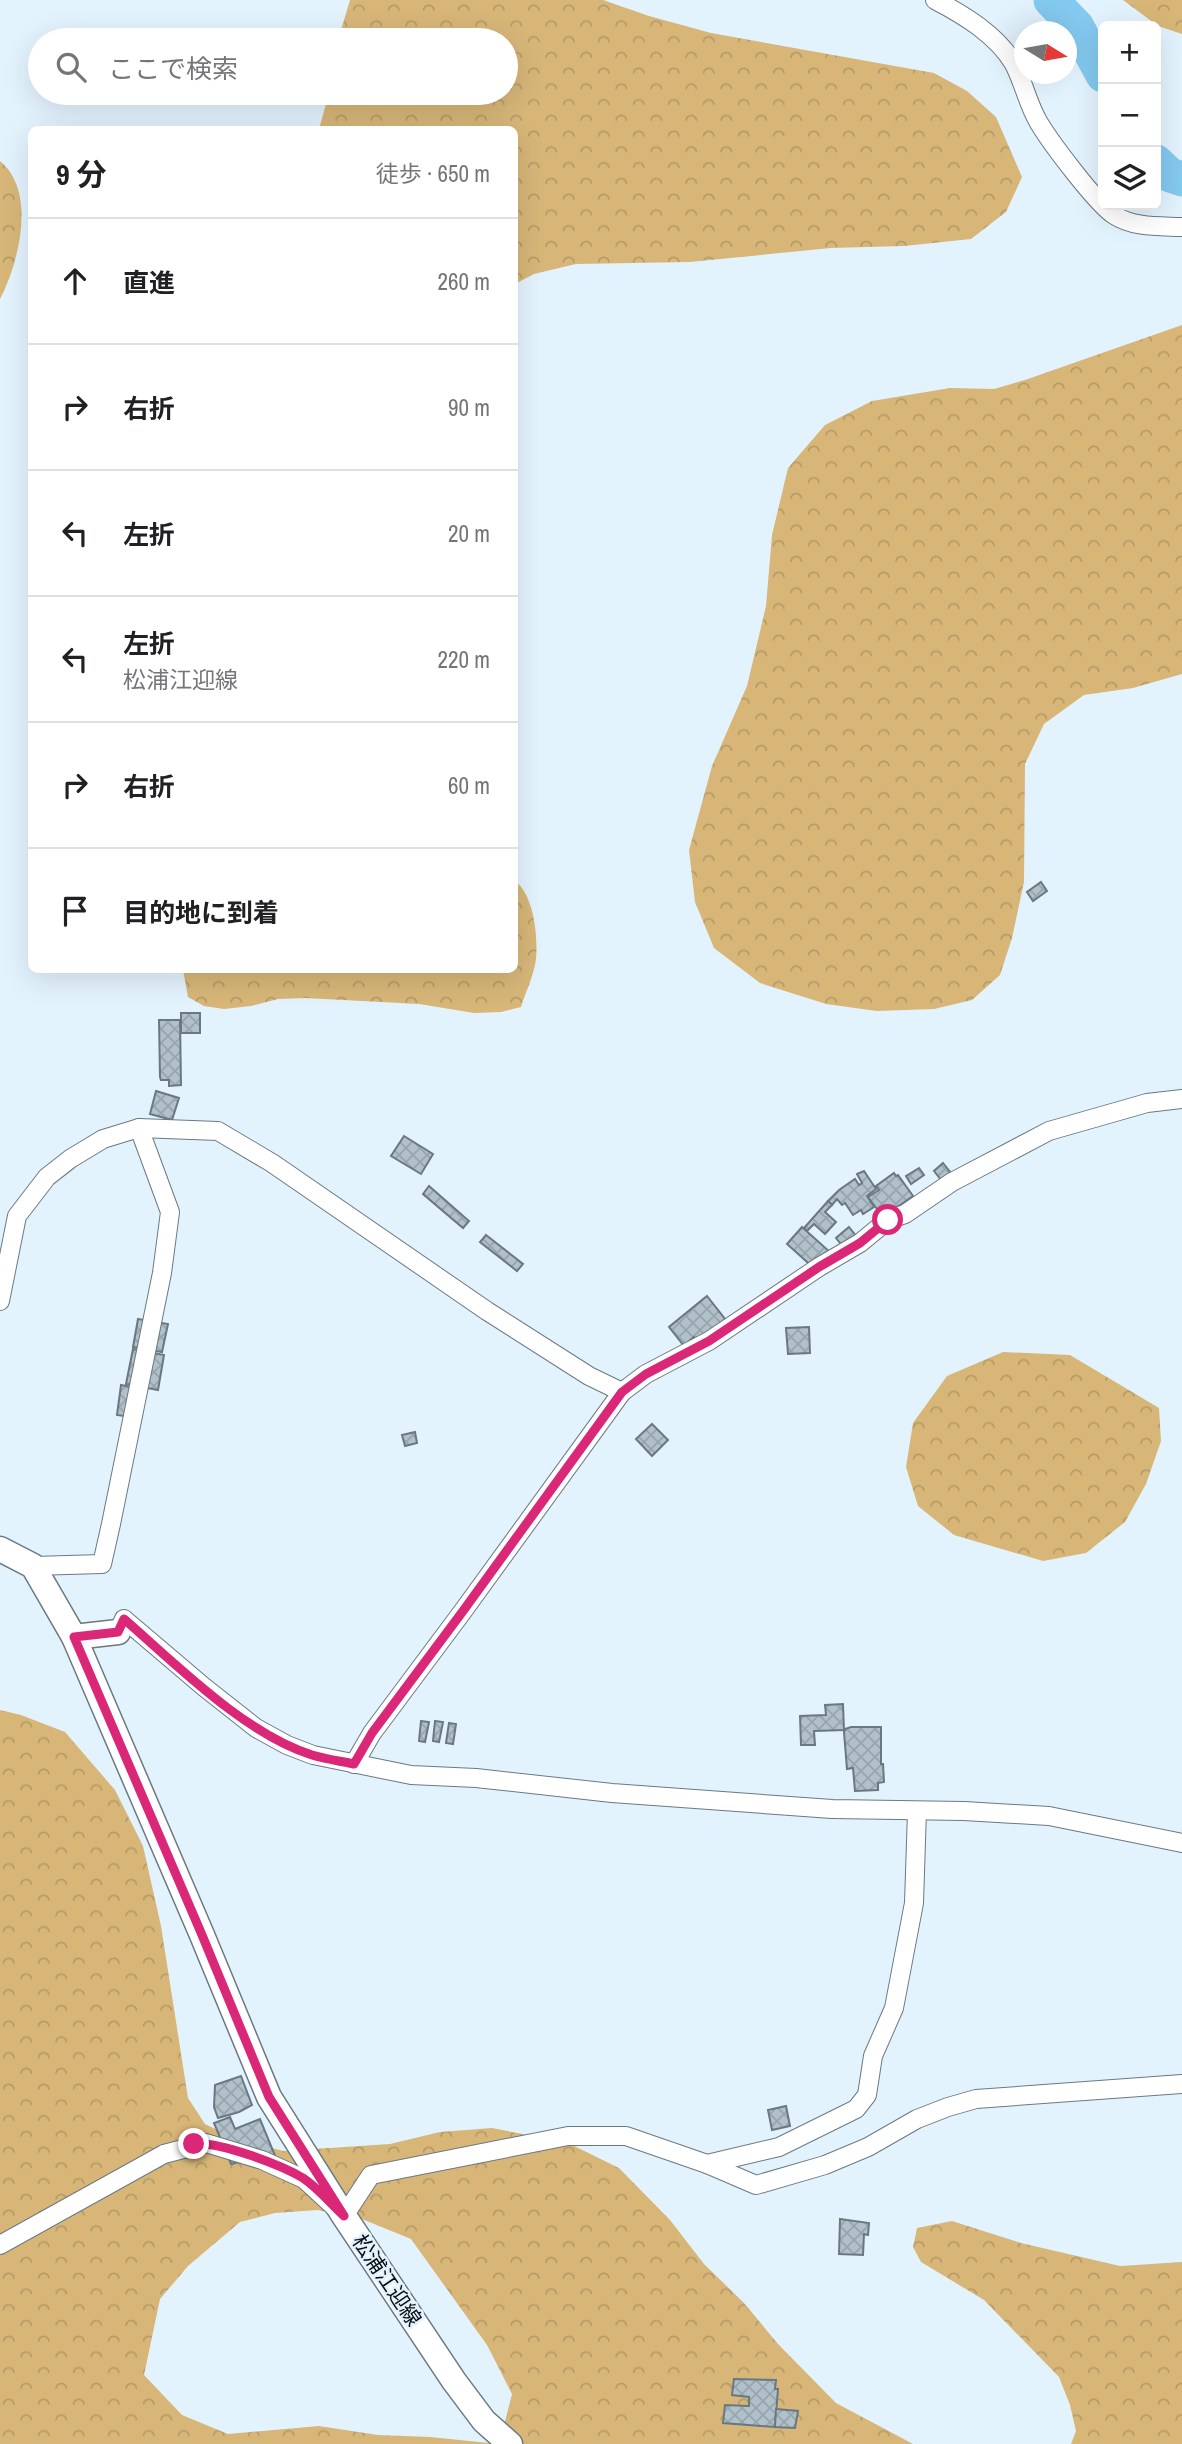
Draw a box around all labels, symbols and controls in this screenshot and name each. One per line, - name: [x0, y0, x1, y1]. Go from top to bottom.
- north arrow: [1014, 21, 1077, 84]
- map controls: [1098, 21, 1161, 210]
- button: +: [1098, 21, 1161, 84]
- search box: [28, 28, 518, 105]
- icon: search: [52, 48, 90, 86]
- text: ここで検索: [108, 51, 238, 86]
- button: −: [1098, 84, 1161, 147]
- button: layers: [1098, 147, 1161, 210]
- text: 9 分: [56, 154, 107, 194]
- text: 徒歩 · 650 m: [376, 158, 490, 189]
- icon: ahead: [56, 262, 94, 300]
- text: 直進: [123, 265, 175, 300]
- text: 260 m: [438, 266, 490, 297]
- icon: right: [56, 388, 94, 426]
- text: 右折: [123, 391, 175, 426]
- text: 90 m: [448, 392, 490, 423]
- icon: left: [56, 514, 94, 552]
- text: 左折: [123, 517, 175, 552]
- text: 20 m: [448, 518, 490, 549]
- text: 左折: [123, 626, 175, 661]
- icon: left: [56, 640, 94, 678]
- text: 220 m: [438, 644, 490, 675]
- text: 松浦江迎線: [123, 664, 238, 695]
- icon: right: [56, 766, 94, 804]
- text: 右折: [123, 769, 175, 804]
- text: 60 m: [448, 770, 490, 801]
- icon: arrive: [56, 892, 94, 930]
- text: 目的地に到着: [123, 895, 279, 930]
- route start: [872, 1204, 903, 1235]
- route end: [178, 2128, 209, 2159]
- street label: 松浦江迎線: [346, 2228, 428, 2332]

